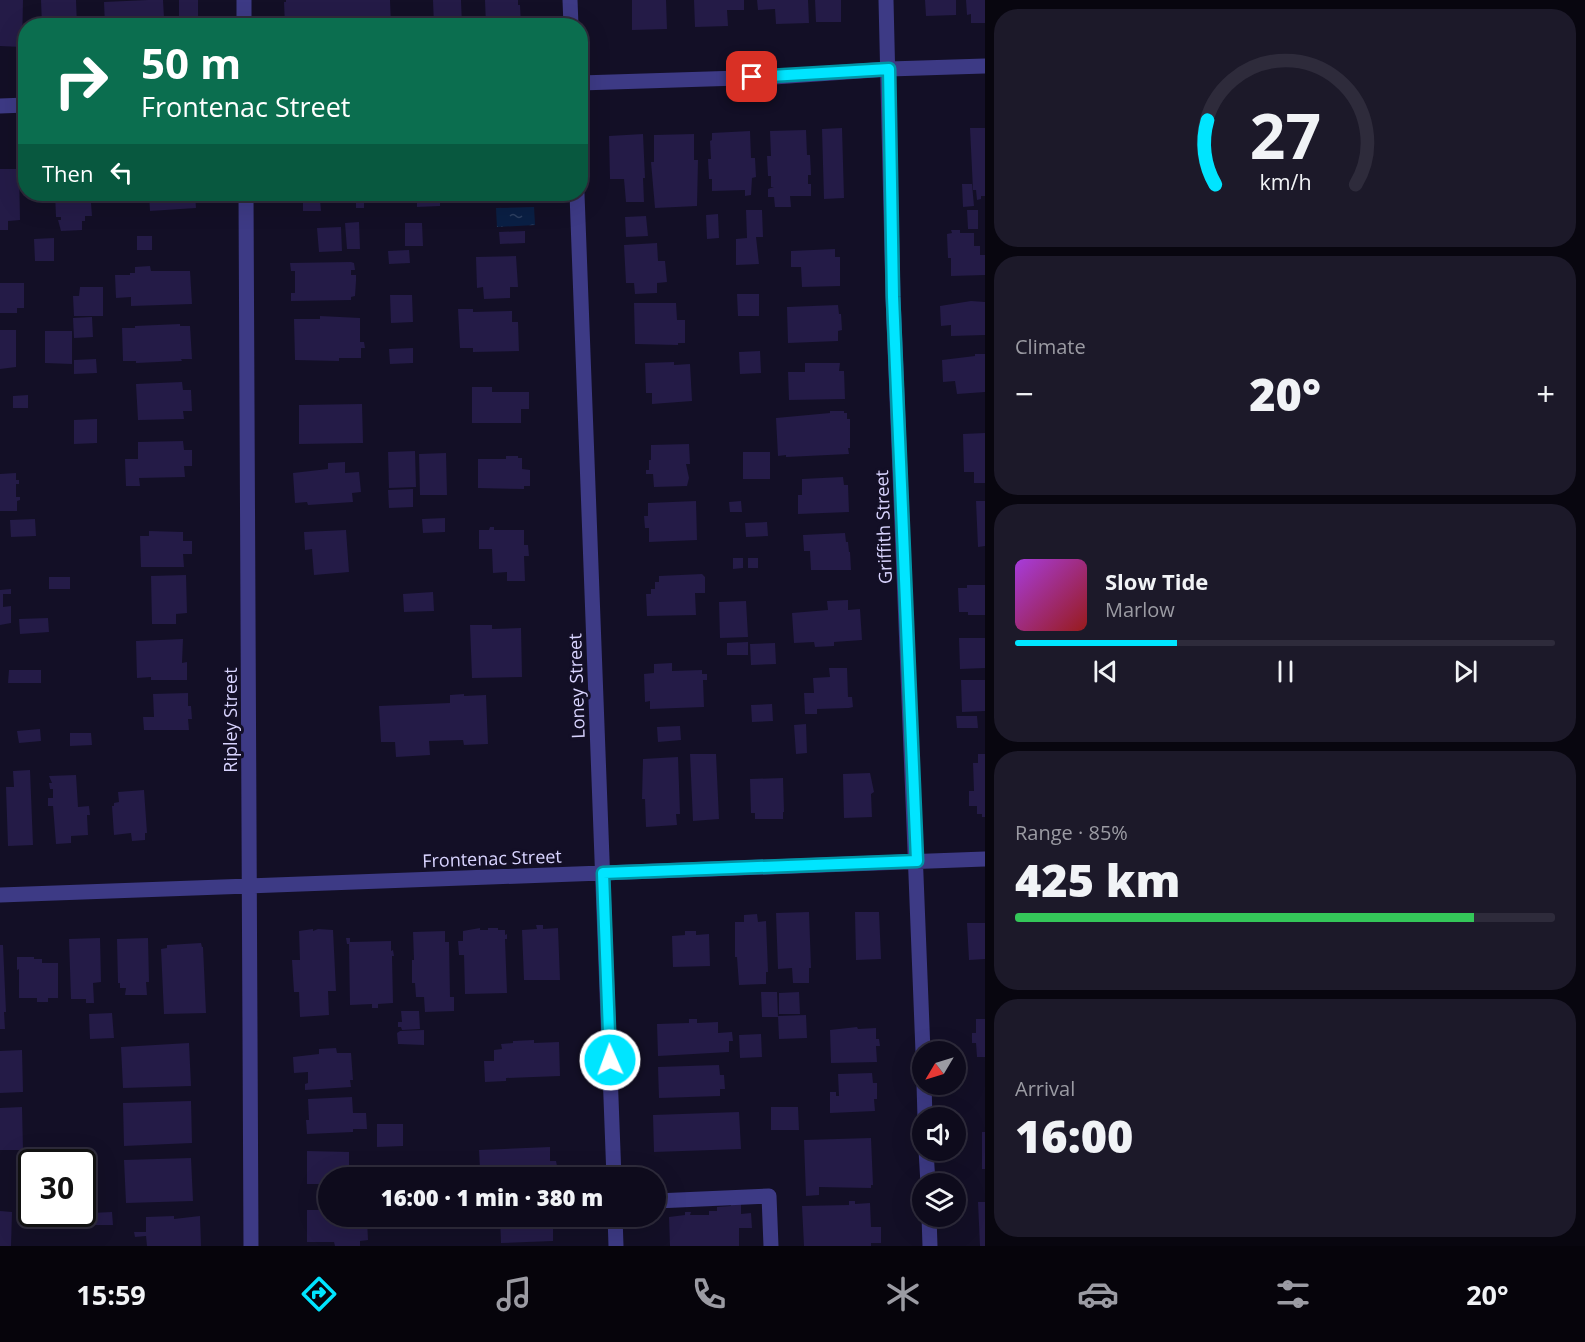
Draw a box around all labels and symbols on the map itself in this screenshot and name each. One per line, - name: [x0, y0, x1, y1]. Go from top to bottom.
- pin: [726, 51, 777, 102]
- street label: Griffith Street: [869, 470, 897, 584]
- street label: Loney Street: [562, 633, 590, 739]
- street label: Ripley Street: [218, 667, 242, 773]
- street label: Frontenac Street: [422, 844, 562, 872]
- position arrow: [578, 1028, 642, 1092]
- north arrow: [912, 1041, 966, 1095]
- speed limit sign: 30: [18, 1149, 96, 1227]

